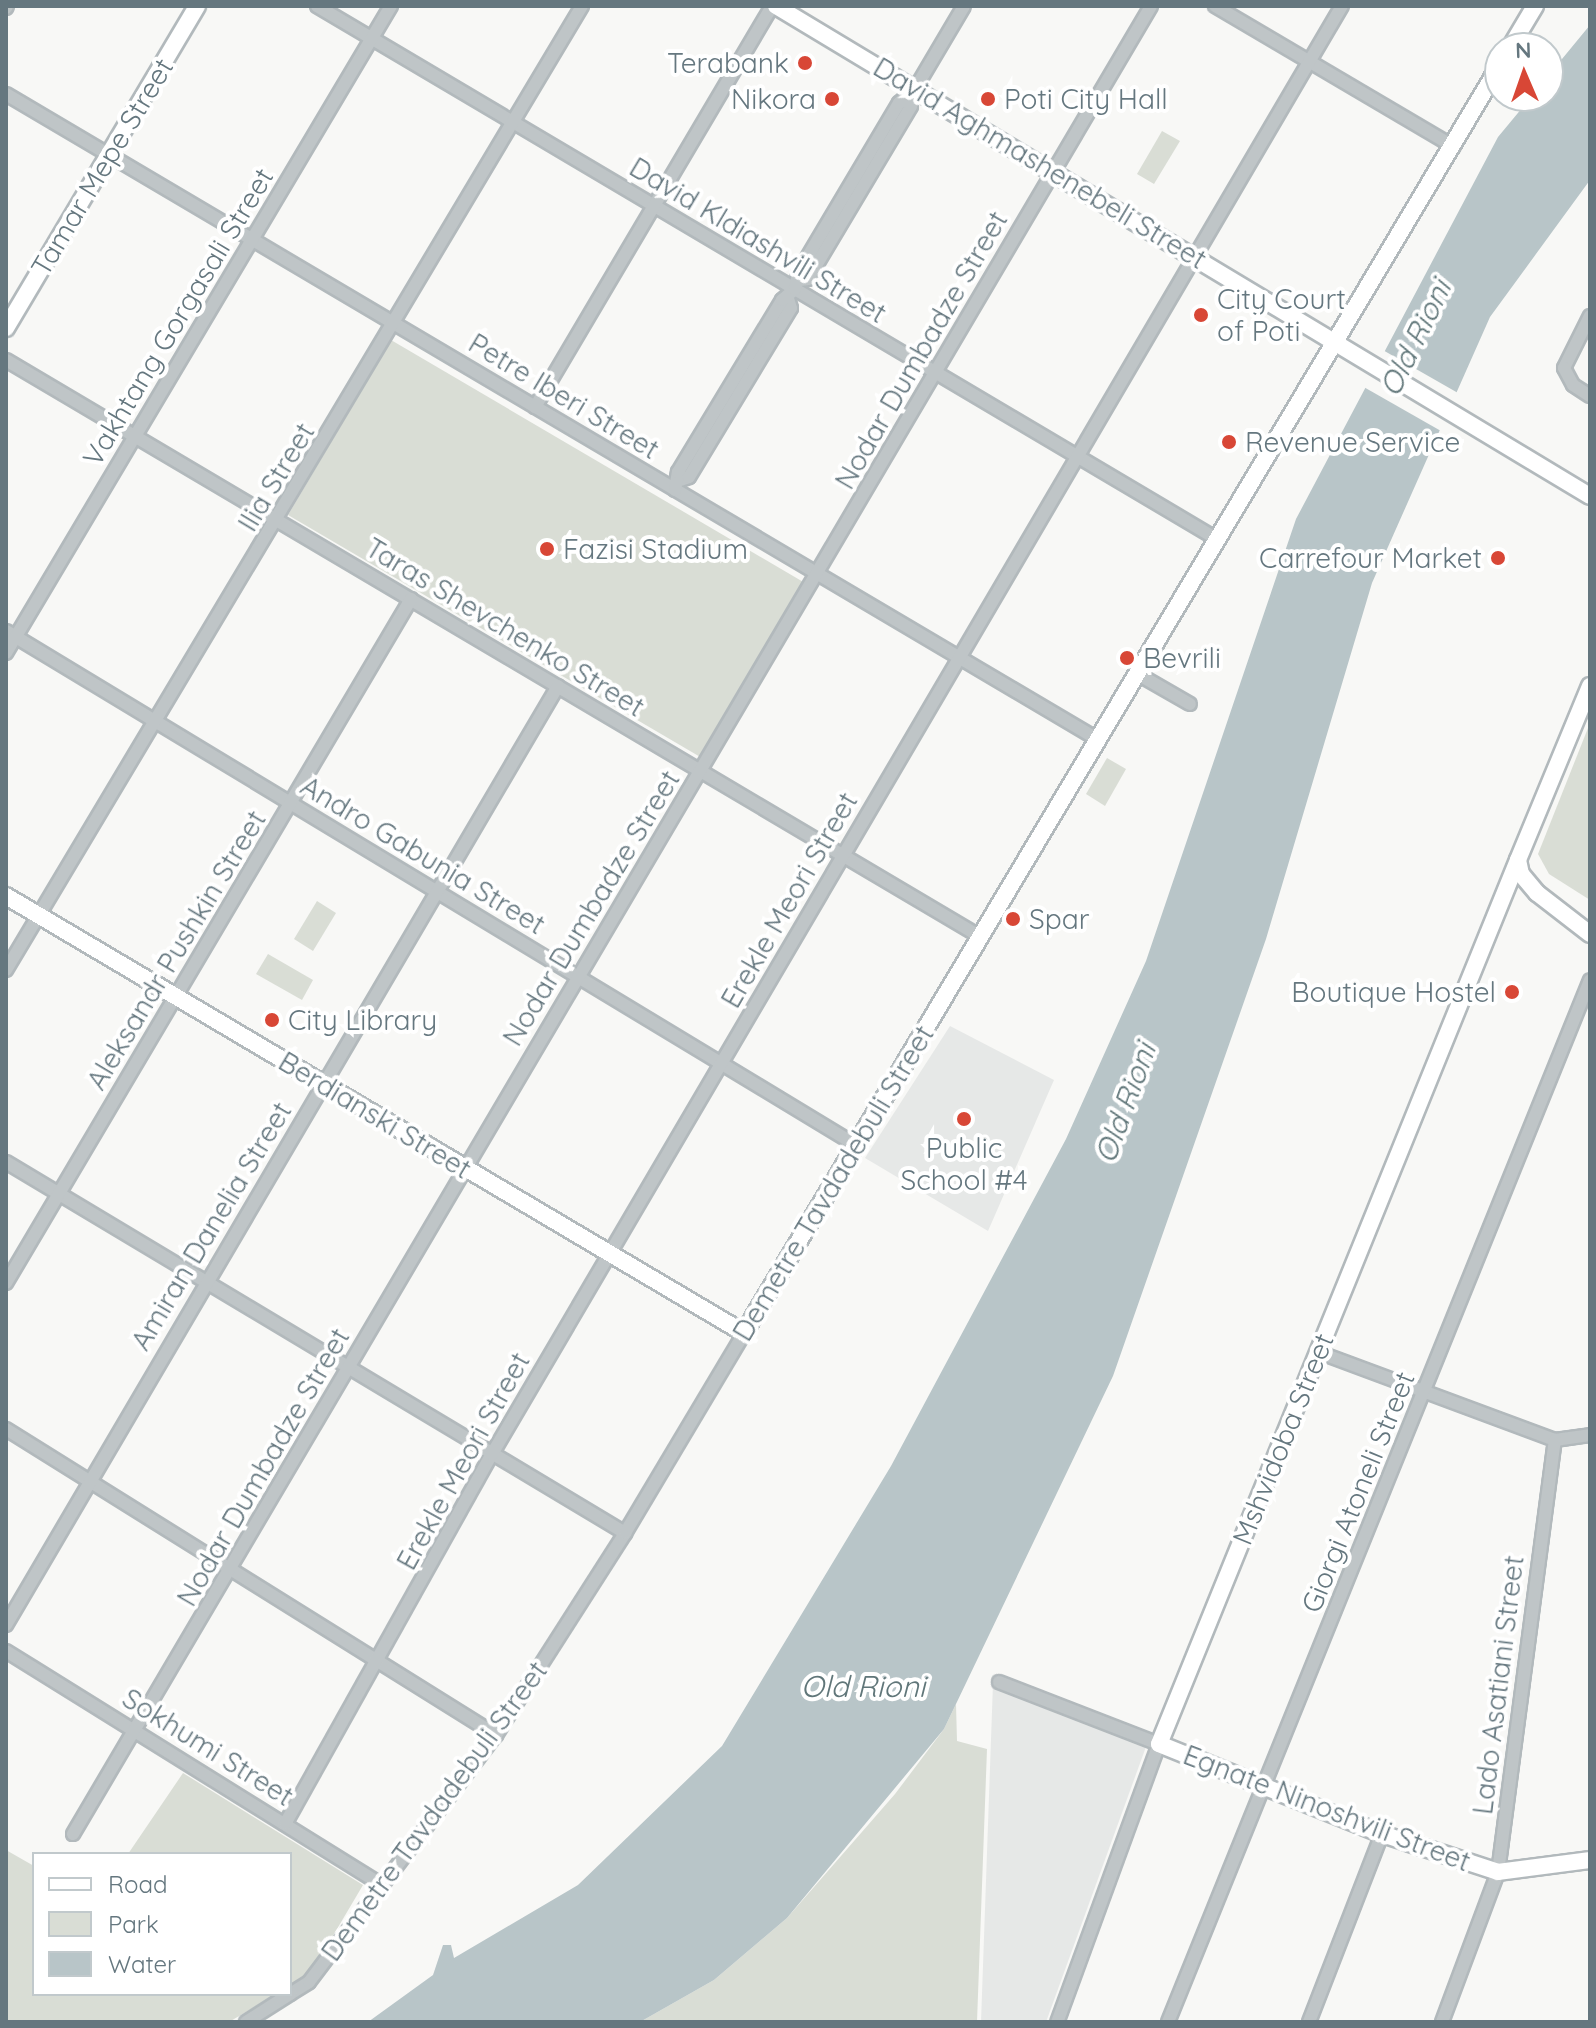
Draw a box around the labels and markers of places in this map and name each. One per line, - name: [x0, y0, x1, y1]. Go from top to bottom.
- place label: Terabank: [667, 46, 789, 80]
- marker: Terabank: [796, 54, 814, 72]
- place label: Nikora: [731, 82, 816, 116]
- place label: Poti City Hall: [1004, 82, 1168, 116]
- marker: Nikora: [823, 90, 841, 108]
- marker: Poti City Hall: [979, 90, 997, 108]
- place label: City Court of Poti: [1217, 282, 1346, 348]
- marker: City Court of Poti: [1192, 306, 1210, 324]
- place label: Revenue Service: [1245, 425, 1460, 459]
- marker: Revenue Service: [1220, 433, 1238, 451]
- place label: Fazisi Stadium: [563, 532, 748, 566]
- marker: Fazisi Stadium: [538, 540, 556, 558]
- place label: Carrefour Market: [1259, 541, 1482, 575]
- marker: Carrefour Market: [1489, 549, 1507, 567]
- place label: Bevrili: [1143, 641, 1221, 675]
- marker: Bevrili: [1118, 649, 1136, 667]
- place label: Spar: [1029, 902, 1089, 936]
- marker: Spar: [1004, 910, 1022, 928]
- place label: Boutique Hostel: [1291, 975, 1496, 1009]
- marker: Boutique Hostel: [1503, 983, 1521, 1001]
- place label: City Library: [288, 1003, 437, 1037]
- marker: City Library: [263, 1011, 281, 1029]
- marker: Public School #4: [955, 1110, 973, 1128]
- place label: Public School #4: [900, 1131, 1028, 1197]

